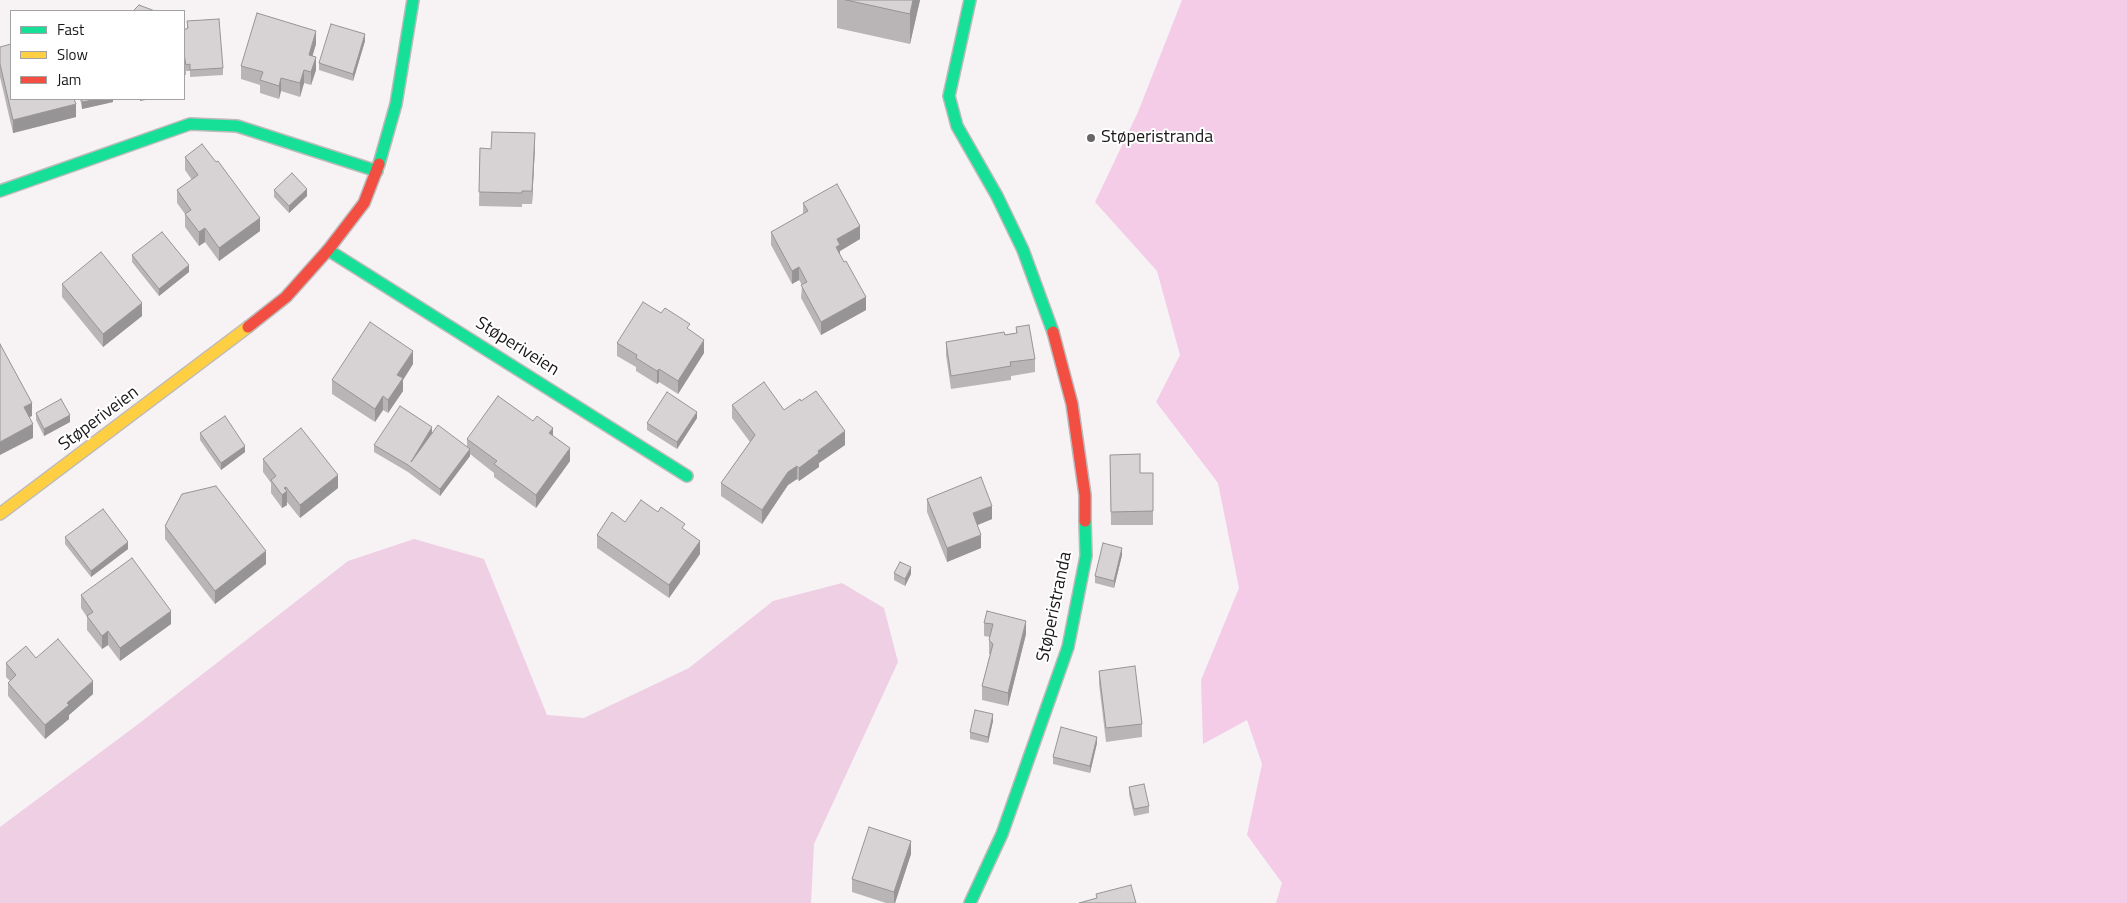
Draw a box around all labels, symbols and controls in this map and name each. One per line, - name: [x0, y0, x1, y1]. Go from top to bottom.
- legend: [10, 10, 185, 100]
- text: Fast: [57, 18, 84, 41]
- text: Slow: [57, 43, 88, 66]
- text: Jam: [57, 68, 81, 91]
- place label: Støperistranda: [1101, 127, 1213, 149]
- marker: Støperistranda: [1085, 132, 1097, 144]
- street label: Støperiveien: [471, 313, 563, 381]
- street label: Støperiveien: [55, 382, 143, 456]
- street label: Støperistranda: [1033, 550, 1077, 664]

